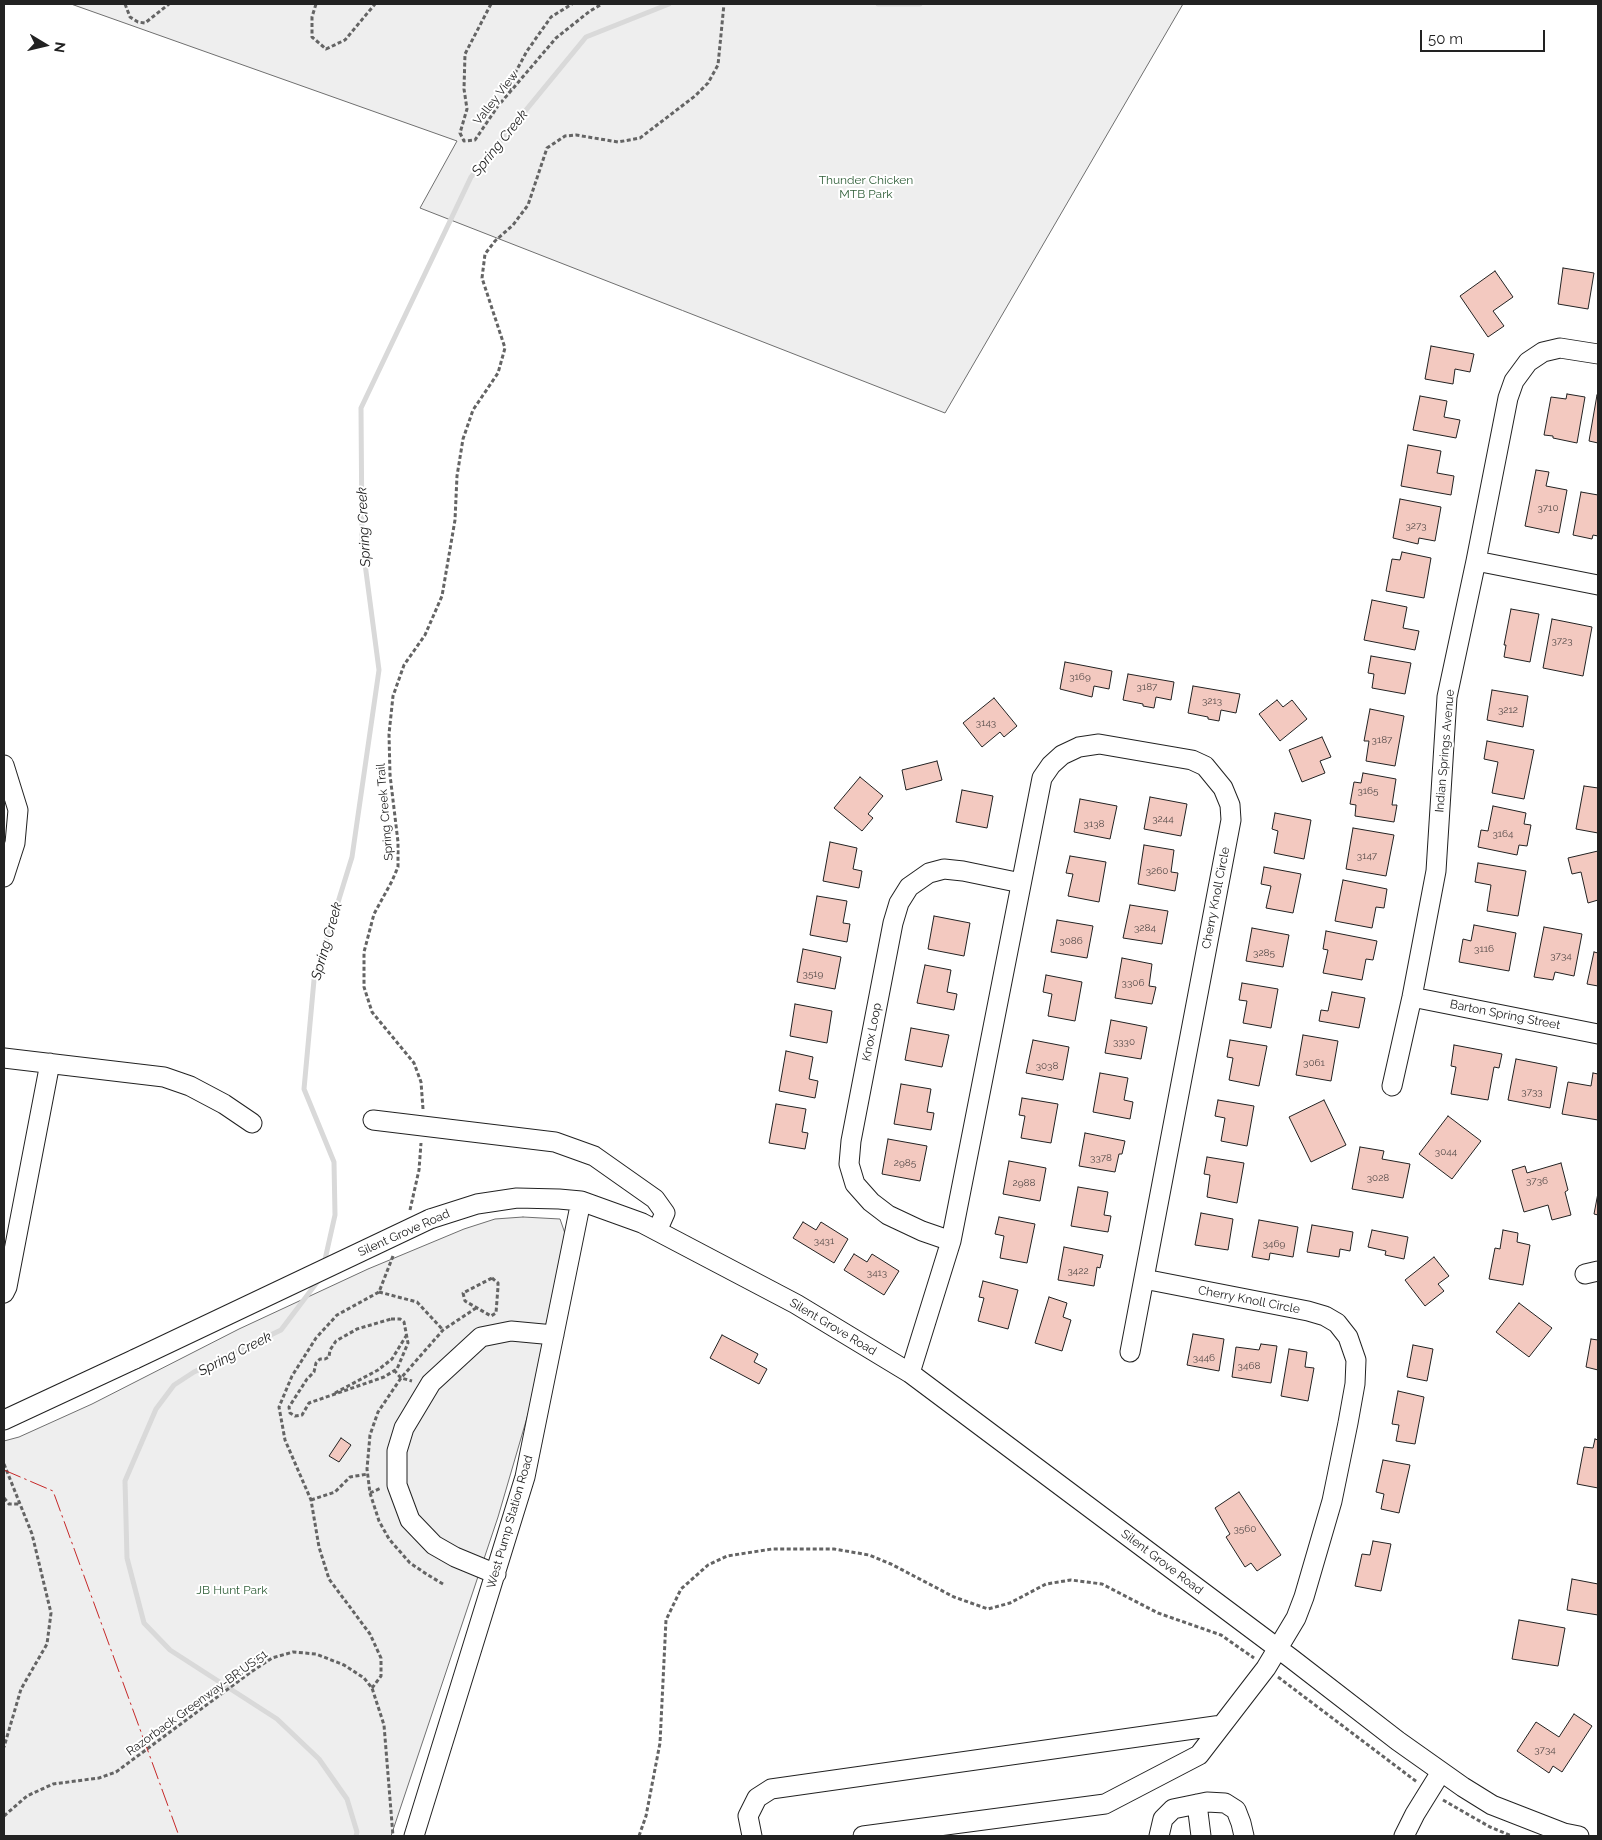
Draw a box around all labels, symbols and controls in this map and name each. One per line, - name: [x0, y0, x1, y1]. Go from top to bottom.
- north arrow: [20, 20, 70, 70]
- scale bar: [1422, 20, 1547, 52]
- text: 50 m: [1428, 30, 1463, 48]
- text: N: [51, 41, 69, 54]
- street label: Valley View: [470, 68, 522, 128]
- water label: Spring Creek: [468, 107, 532, 179]
- park label: Thunder Chicken MTB Park: [819, 173, 913, 201]
- water label: Spring Creek: [354, 487, 374, 567]
- house number: 3710: [1537, 502, 1559, 514]
- house number: 3273: [1405, 520, 1427, 532]
- house number: 3723: [1551, 635, 1573, 647]
- house number: 3169: [1069, 671, 1091, 683]
- house number: 3187: [1137, 681, 1157, 693]
- street label: Indian Springs Avenue: [1432, 689, 1458, 813]
- house number: 3213: [1202, 695, 1222, 707]
- house number: 3212: [1498, 704, 1518, 716]
- house number: 3143: [976, 717, 996, 729]
- house number: 3187: [1372, 734, 1392, 746]
- street label: Spring Creek Trail: [374, 763, 396, 861]
- house number: 3165: [1357, 785, 1379, 797]
- house number: 3244: [1152, 813, 1174, 825]
- house number: 3138: [1084, 818, 1104, 830]
- house number: 3164: [1492, 828, 1514, 840]
- street label: Cherry Knoll Circle: [1199, 846, 1233, 950]
- house number: 3147: [1357, 850, 1377, 862]
- house number: 3260: [1146, 865, 1168, 877]
- water label: Spring Creek: [308, 900, 346, 982]
- house number: 3284: [1134, 922, 1156, 934]
- house number: 3086: [1059, 935, 1083, 947]
- house number: 3116: [1474, 943, 1494, 955]
- house number: 3285: [1253, 947, 1275, 959]
- house number: 3734: [1550, 950, 1572, 962]
- house number: 3519: [803, 968, 823, 980]
- house number: 3306: [1122, 977, 1144, 989]
- street label: Barton Spring Street: [1449, 997, 1561, 1033]
- street label: Knox Loop: [859, 1002, 885, 1062]
- house number: 3330: [1113, 1036, 1135, 1048]
- house number: 3061: [1303, 1057, 1325, 1069]
- house number: 3038: [1036, 1060, 1058, 1072]
- house number: 3733: [1521, 1086, 1543, 1098]
- house number: 3044: [1435, 1146, 1457, 1158]
- house number: 3378: [1090, 1152, 1112, 1164]
- house number: 2985: [894, 1157, 916, 1169]
- house number: 3028: [1367, 1172, 1389, 1184]
- house number: 3736: [1526, 1175, 1548, 1187]
- house number: 2988: [1013, 1177, 1035, 1189]
- street label: Silent Grove Road: [356, 1206, 452, 1260]
- house number: 3431: [814, 1235, 834, 1247]
- house number: 3469: [1263, 1238, 1285, 1250]
- house number: 3422: [1067, 1265, 1089, 1277]
- house number: 3413: [867, 1267, 887, 1279]
- street label: Cherry Knoll Circle: [1197, 1283, 1301, 1317]
- street label: Silent Grove Road: [787, 1295, 879, 1359]
- water label: Spring Creek: [195, 1328, 275, 1380]
- house number: 3446: [1193, 1352, 1215, 1364]
- house number: 3468: [1238, 1360, 1260, 1372]
- street label: West Pump Station Road: [484, 1454, 536, 1590]
- house number: 3560: [1234, 1523, 1256, 1535]
- street label: Silent Grove Road: [1118, 1527, 1206, 1597]
- park label: JB Hunt Park: [196, 1583, 268, 1597]
- street label: Razorback Greenway-BR:US:51: [124, 1647, 270, 1759]
- house number: 3734: [1534, 1744, 1556, 1756]

